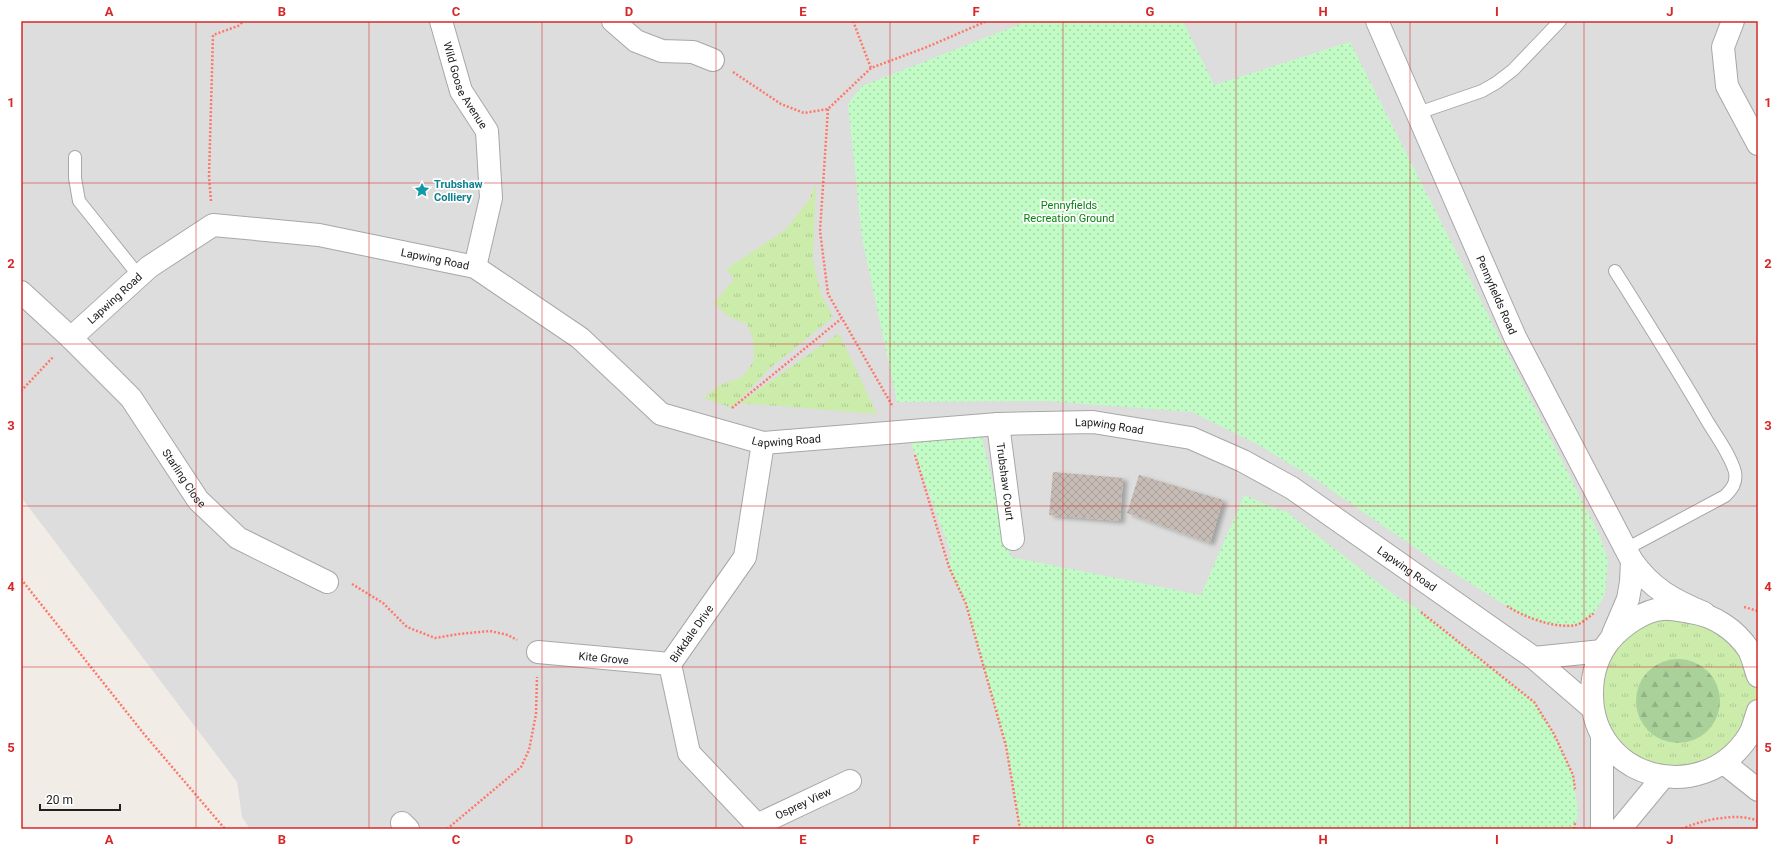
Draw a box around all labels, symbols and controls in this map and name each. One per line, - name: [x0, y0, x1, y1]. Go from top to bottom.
- text: A: [105, 4, 114, 19]
- text: B: [278, 4, 286, 19]
- text: C: [452, 4, 461, 19]
- text: D: [625, 4, 633, 19]
- text: E: [799, 4, 807, 19]
- text: F: [972, 4, 980, 19]
- text: G: [1146, 4, 1155, 19]
- text: H: [1318, 4, 1328, 19]
- text: I: [1495, 4, 1499, 19]
- text: J: [1666, 4, 1674, 19]
- street label: Wild Goose Avenue: [440, 40, 490, 131]
- text: 1: [7, 95, 15, 110]
- text: 1: [1764, 95, 1772, 110]
- place label: Trubshaw Colliery: [434, 178, 483, 204]
- place icon: Trubshaw Colliery: [413, 181, 431, 199]
- park label: Pennyfields Recreation Ground: [1024, 199, 1114, 225]
- street label: Lapwing Road: [400, 246, 470, 273]
- street label: Pennyfields Road: [1473, 254, 1519, 337]
- text: 2: [7, 256, 15, 271]
- text: 2: [1764, 256, 1772, 271]
- street label: Lapwing Road: [85, 271, 145, 327]
- street label: Lapwing Road: [1075, 416, 1145, 437]
- text: 3: [7, 418, 15, 433]
- text: 3: [1764, 418, 1772, 433]
- street label: Lapwing Road: [750, 432, 821, 450]
- street label: Trubshaw Court: [994, 442, 1017, 522]
- street label: Starling Close: [159, 447, 208, 511]
- street label: Lapwing Road: [1375, 544, 1439, 594]
- text: 4: [7, 579, 15, 594]
- text: 4: [1764, 579, 1772, 594]
- street label: Birkdale Drive: [667, 602, 716, 665]
- street label: Kite Grove: [578, 650, 629, 667]
- text: 5: [7, 740, 15, 755]
- text: 5: [1764, 740, 1772, 755]
- street label: Osprey View: [773, 784, 834, 822]
- scale bar: [40, 786, 120, 812]
- text: 20 m: [46, 793, 73, 807]
- text: A: [105, 832, 114, 847]
- text: B: [278, 832, 286, 847]
- text: C: [452, 832, 461, 847]
- text: D: [625, 832, 633, 847]
- text: E: [799, 832, 807, 847]
- text: F: [972, 832, 980, 847]
- text: G: [1146, 832, 1155, 847]
- text: H: [1318, 832, 1328, 847]
- text: I: [1495, 832, 1499, 847]
- text: J: [1666, 832, 1674, 847]

